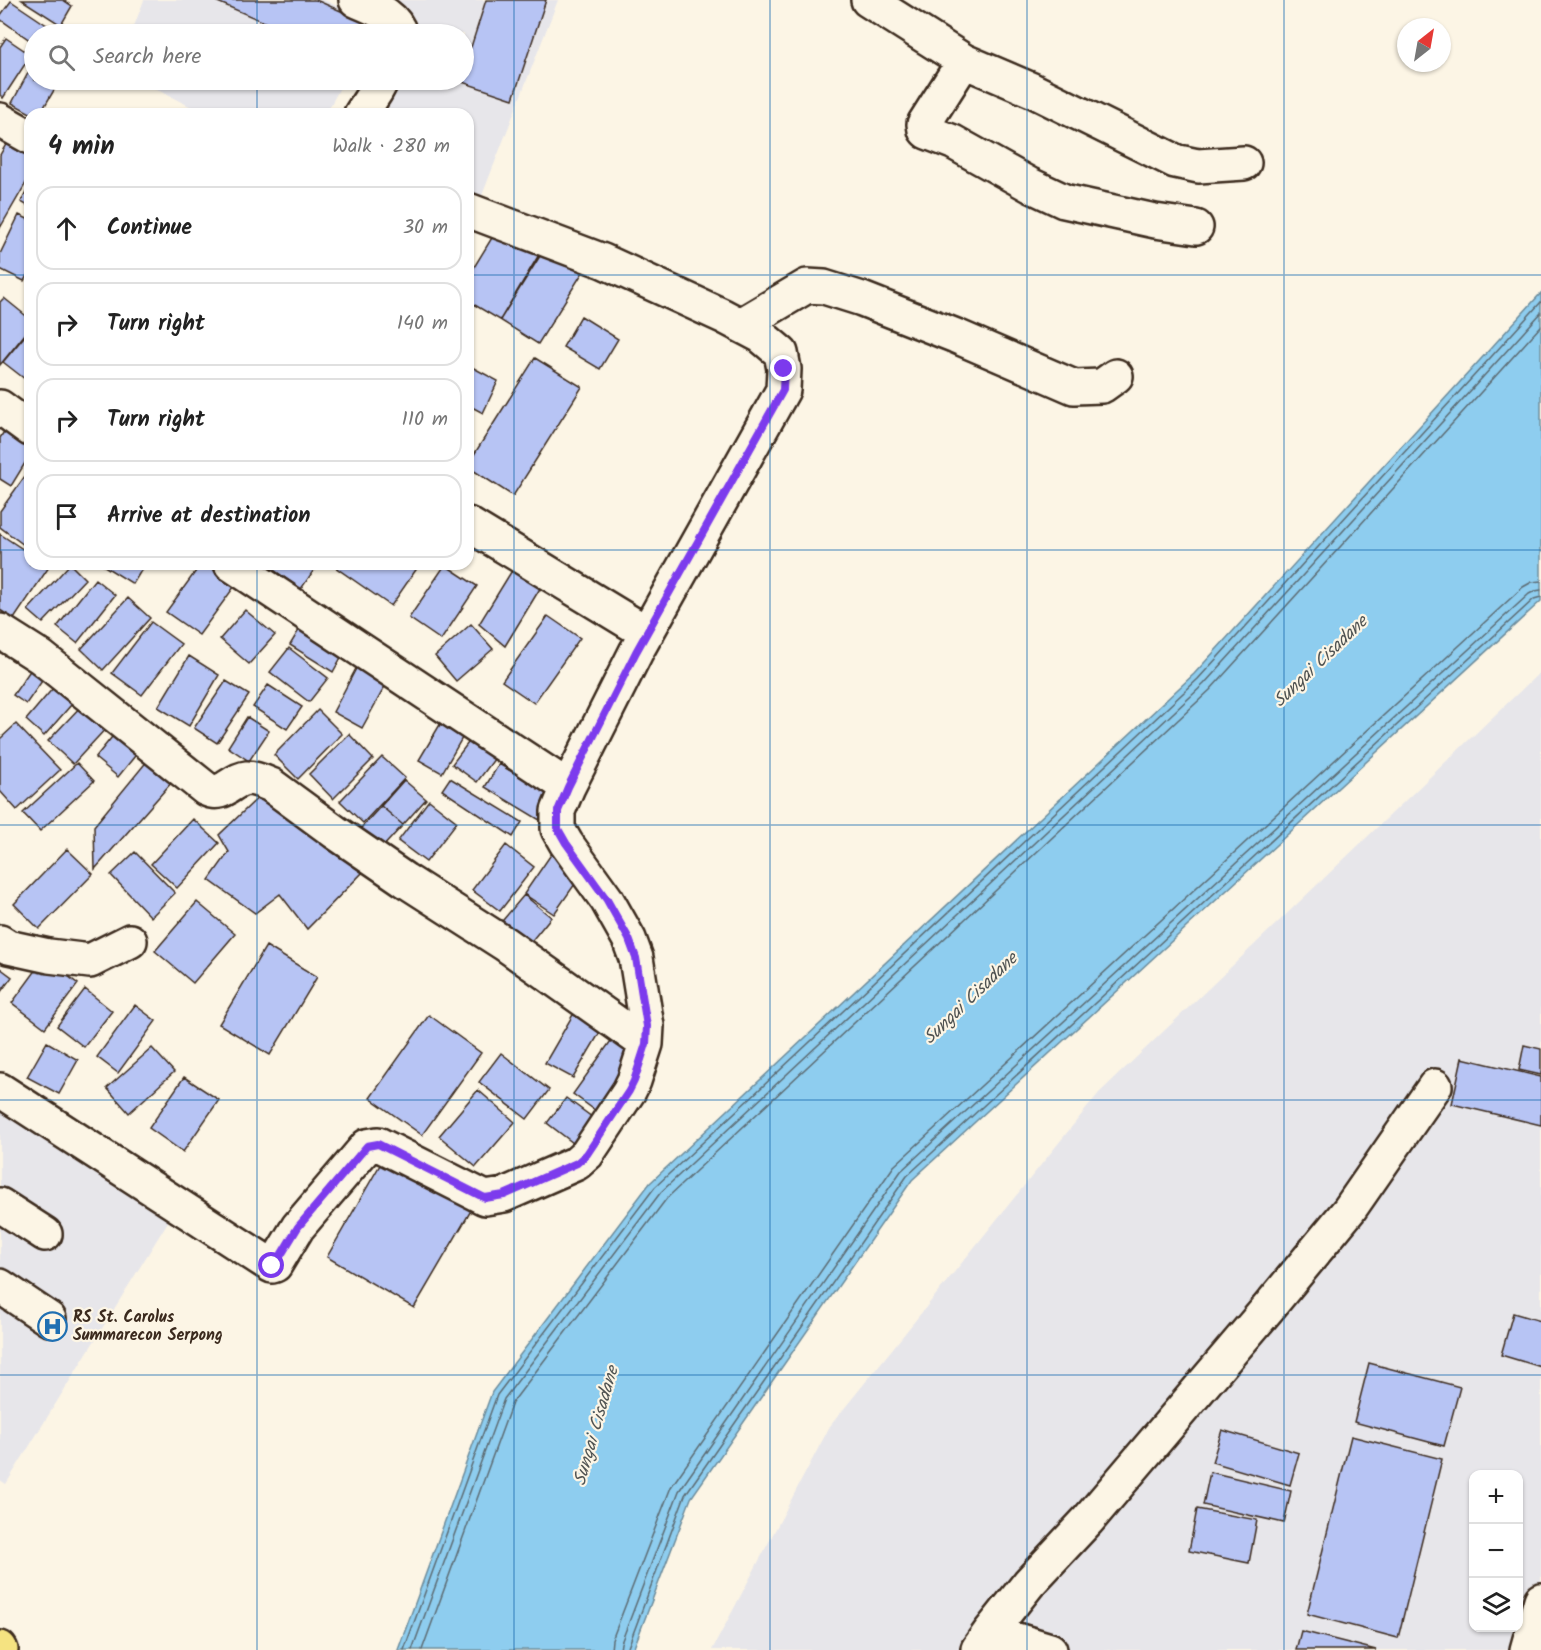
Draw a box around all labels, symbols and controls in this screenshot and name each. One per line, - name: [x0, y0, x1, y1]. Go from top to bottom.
- north arrow: [1397, 18, 1451, 72]
- search box: [24, 24, 474, 90]
- text: Search here: [93, 40, 201, 75]
- icon: search: [45, 41, 78, 74]
- text: 4 min: [48, 126, 115, 168]
- text: Walk · 280 m: [332, 131, 450, 163]
- text: Continue: [107, 211, 192, 246]
- icon: ahead: [50, 212, 83, 245]
- text: 30 m: [403, 212, 448, 244]
- text: Turn right: [107, 307, 205, 342]
- icon: right: [50, 308, 83, 341]
- text: 140 m: [397, 308, 448, 340]
- route end: [770, 355, 796, 381]
- text: Turn right: [107, 403, 205, 438]
- icon: right: [50, 404, 83, 437]
- text: 110 m: [402, 404, 448, 436]
- text: Arrive at destination: [107, 499, 310, 534]
- icon: arrive: [50, 500, 83, 533]
- water label: Sungai Cisadane: [1267, 608, 1377, 715]
- water label: Sungai Cisadane: [917, 945, 1027, 1052]
- route start: [258, 1252, 284, 1278]
- place label: RS St. Carolus Summarecon Serpong: [73, 1305, 223, 1348]
- hospital icon: RS St. Carolus Summarecon Serpong: [36, 1310, 68, 1342]
- water label: Sungai Cisadane: [566, 1361, 628, 1489]
- map controls: [1469, 1470, 1523, 1632]
- button: +: [1469, 1470, 1523, 1524]
- button: −: [1469, 1524, 1523, 1578]
- button: layers: [1469, 1578, 1523, 1632]

